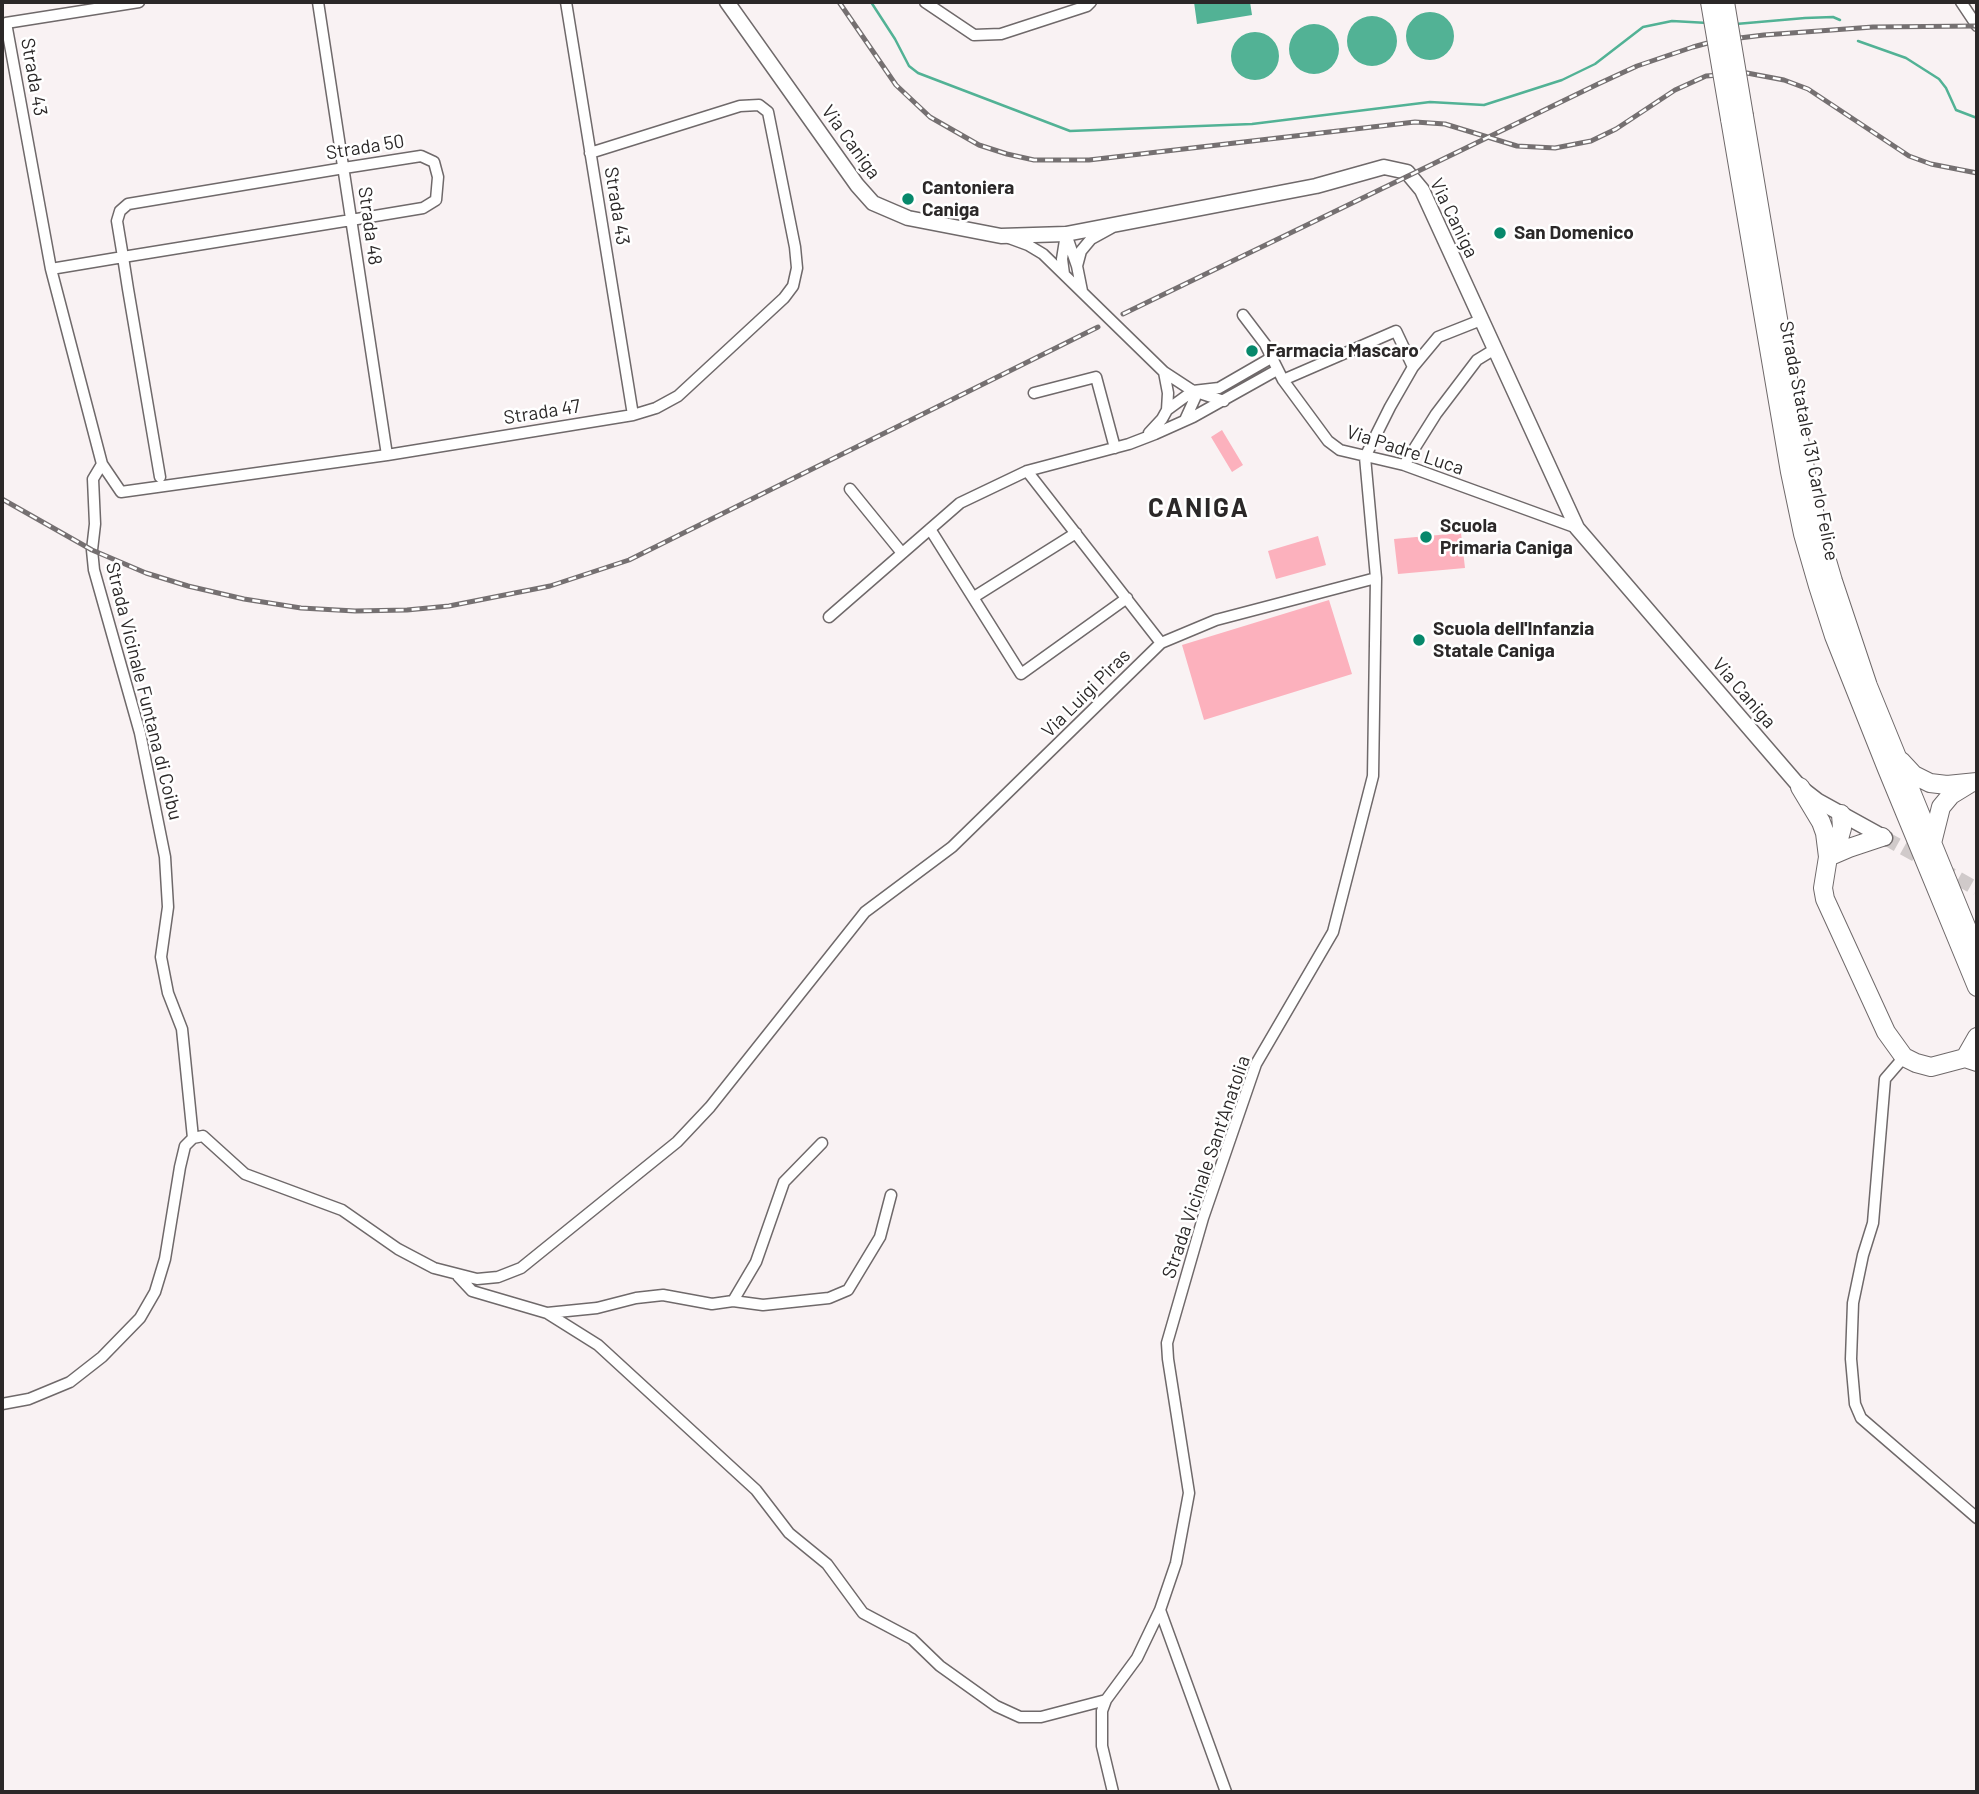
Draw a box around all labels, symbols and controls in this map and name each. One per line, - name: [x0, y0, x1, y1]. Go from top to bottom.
- street label: Strada 43: [16, 36, 52, 118]
- street label: Via Caniga: [817, 101, 885, 183]
- street label: Strada 50: [324, 130, 406, 164]
- street label: Strada 43: [600, 165, 634, 247]
- street label: Via Caniga: [1425, 175, 1483, 261]
- place label: Cantoniera Caniga: [922, 177, 1014, 221]
- street label: Strada 48: [353, 185, 387, 267]
- marker: Cantoniera Caniga: [900, 191, 916, 207]
- place label: San Domenico: [1514, 222, 1634, 244]
- marker: San Domenico: [1492, 225, 1508, 241]
- street label: Strada Statale 131 Carlo Felice: [1775, 319, 1843, 563]
- place label: Farmacia Mascaro: [1266, 340, 1419, 362]
- marker: Farmacia Mascaro: [1244, 343, 1260, 359]
- street label: Strada 47: [502, 395, 582, 429]
- street label: Via Padre Luca: [1343, 420, 1467, 480]
- district label: CANIGA: [1149, 492, 1249, 524]
- place label: Scuola Primaria Caniga: [1440, 515, 1573, 559]
- marker: Scuola Primaria Caniga: [1418, 529, 1434, 545]
- street label: Strada Vicinale Funtana di Coibu: [101, 560, 187, 822]
- place label: Scuola dell'Infanzia Statale Caniga: [1433, 618, 1594, 662]
- marker: Scuola dell'Infanzia Statale Caniga: [1411, 632, 1427, 648]
- street label: Via Luigi Piras: [1037, 644, 1135, 742]
- street label: Via Caniga: [1707, 653, 1781, 733]
- street label: Strada Vicinale Sant'Anatolia: [1157, 1053, 1255, 1281]

